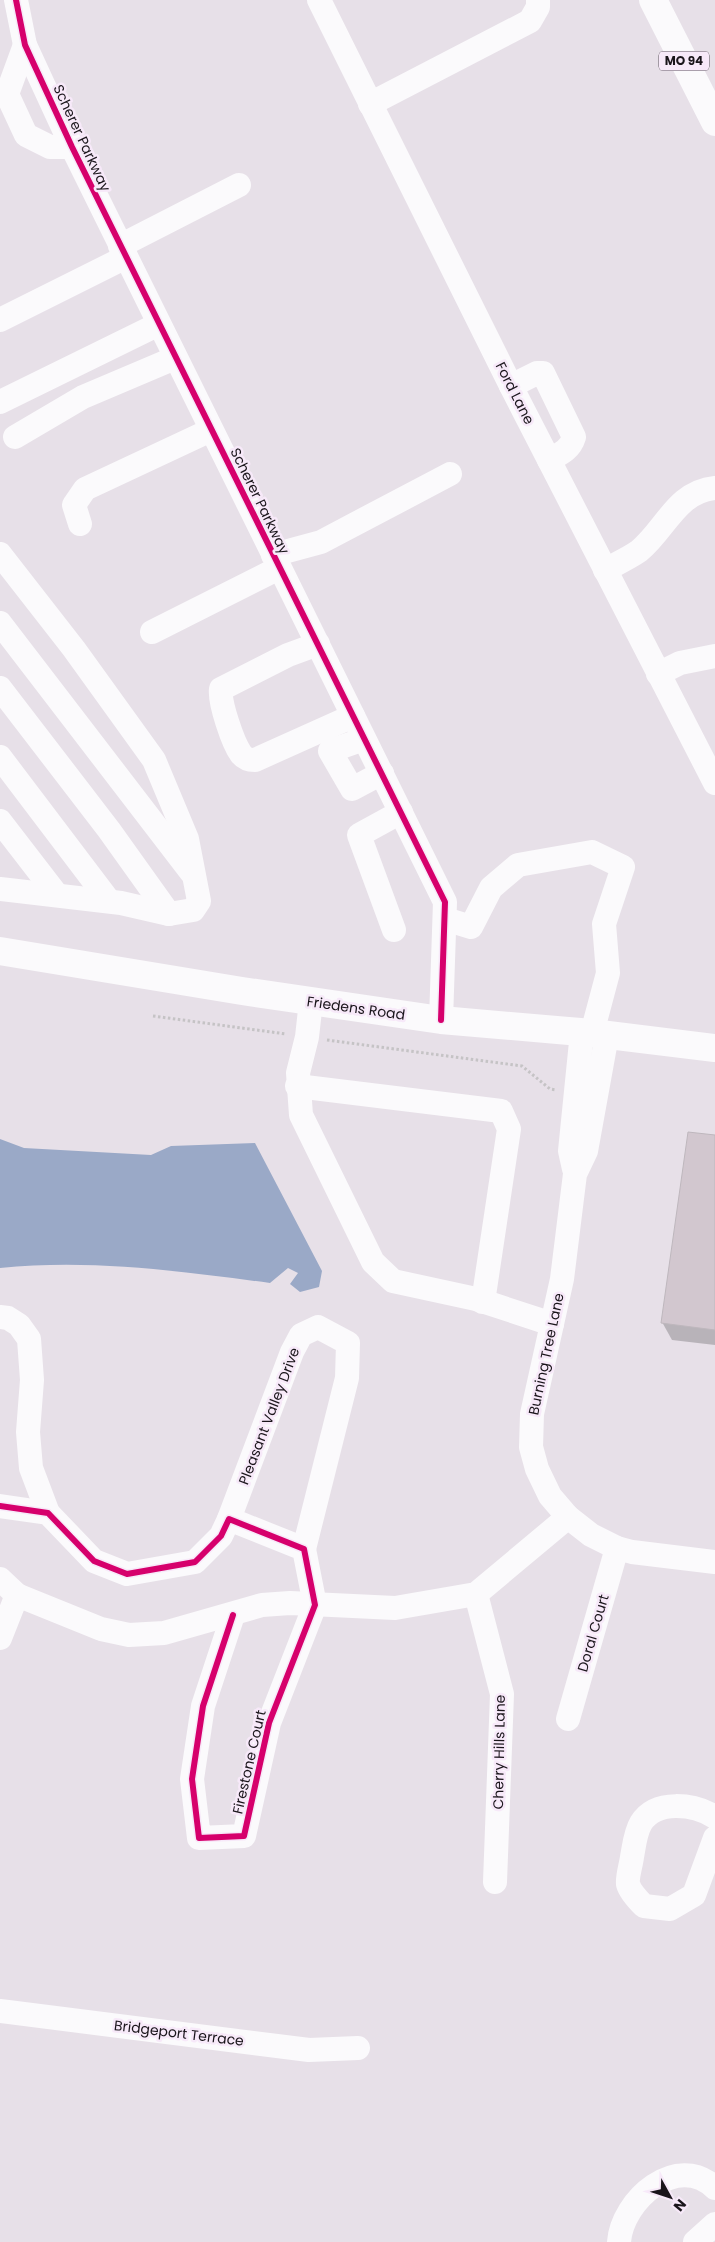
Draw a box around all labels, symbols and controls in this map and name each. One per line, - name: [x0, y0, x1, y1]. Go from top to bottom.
- road number: MO 94: [659, 51, 709, 70]
- street label: Scherer Parkway: [48, 81, 116, 195]
- street label: Ford Lane: [491, 358, 539, 428]
- street label: Scherer Parkway: [226, 444, 294, 558]
- street label: Friedens Road: [306, 991, 406, 1025]
- street label: Burning Tree Lane: [523, 1291, 569, 1417]
- street label: Pleasant Valley Drive: [234, 1344, 305, 1487]
- street label: Doral Court: [572, 1592, 614, 1674]
- street label: Cherry Hills Lane: [488, 1694, 510, 1810]
- street label: Firestone Court: [227, 1708, 271, 1816]
- street label: Bridgeport Terrace: [113, 2015, 245, 2051]
- north arrow: [645, 2172, 695, 2222]
- text: N: [669, 2195, 691, 2216]

